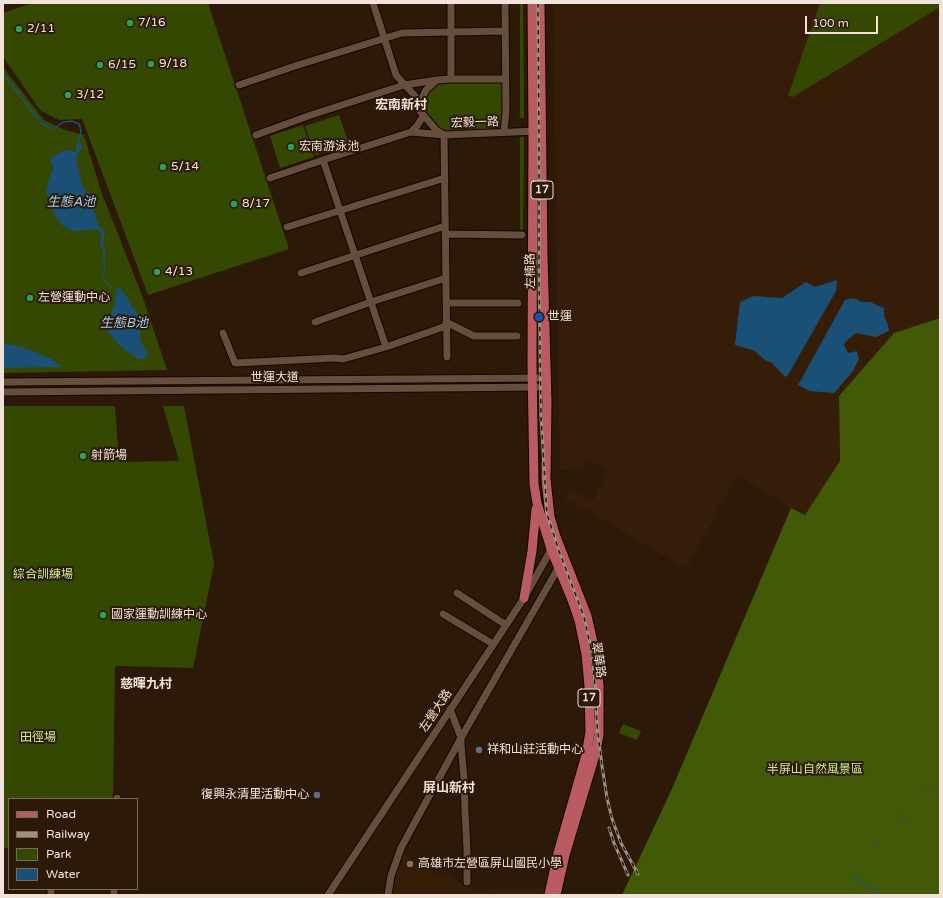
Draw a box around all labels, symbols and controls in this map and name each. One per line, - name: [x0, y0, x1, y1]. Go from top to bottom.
- scale bar: [807, 8, 880, 34]
- place label: 7/16: [138, 16, 166, 30]
- text: 100 m: [812, 16, 849, 30]
- marker: 7/16: [125, 18, 135, 28]
- place label: 2/11: [27, 22, 55, 36]
- marker: 2/11: [14, 24, 24, 34]
- place label: 9/18: [159, 57, 187, 71]
- place label: 6/15: [108, 58, 136, 72]
- marker: 9/18: [146, 59, 156, 69]
- marker: 6/15: [95, 60, 105, 70]
- place label: 3/12: [76, 88, 104, 102]
- marker: 3/12: [63, 90, 73, 100]
- district label: 宏南新村: [375, 98, 427, 114]
- street label: 宏毅一路: [451, 115, 499, 131]
- place label: 宏南游泳池: [299, 140, 359, 154]
- marker: 宏南游泳池: [286, 142, 296, 152]
- place label: 5/14: [171, 160, 199, 174]
- marker: 5/14: [158, 162, 168, 172]
- road number: 17: [531, 181, 553, 199]
- water label: 生態A池: [47, 195, 95, 211]
- place label: 8/17: [242, 197, 270, 211]
- marker: 8/17: [229, 199, 239, 209]
- street label: 左楠路: [523, 253, 539, 289]
- place label: 4/13: [165, 265, 193, 279]
- marker: 4/13: [152, 267, 162, 277]
- place label: 左營運動中心: [38, 291, 110, 305]
- marker: 左營運動中心: [25, 293, 35, 303]
- place label: 世運: [548, 310, 572, 324]
- marker: 世運: [533, 311, 545, 323]
- water label: 生態B池: [100, 316, 148, 332]
- street label: 世運大道: [251, 371, 299, 385]
- place label: 射箭場: [91, 449, 127, 463]
- marker: 射箭場: [78, 451, 88, 461]
- park label: 綜合訓練場: [13, 568, 73, 582]
- place label: 國家運動訓練中心: [111, 608, 207, 622]
- marker: 國家運動訓練中心: [98, 610, 108, 620]
- street label: 翠華路: [588, 641, 608, 679]
- district label: 慈暉九村: [120, 677, 172, 693]
- street label: 左營大路: [417, 687, 455, 735]
- road number: 17: [578, 689, 600, 707]
- park label: 田徑場: [20, 731, 56, 745]
- place label: 祥和山莊活動中心: [487, 743, 583, 757]
- marker: 祥和山莊活動中心: [474, 745, 484, 755]
- park label: 半屏山自然風景區: [767, 763, 863, 777]
- district label: 屏山新村: [423, 781, 475, 797]
- place label: 復興永清里活動中心: [201, 788, 309, 802]
- marker: 復興永清里活動中心: [312, 790, 322, 800]
- legend: [8, 798, 138, 890]
- text: Road: [46, 807, 76, 821]
- text: Railway: [46, 827, 90, 841]
- text: Park: [46, 847, 72, 861]
- place label: 高雄市左營區屏山國民小學: [418, 857, 562, 871]
- marker: 高雄市左營區屏山國民小學: [405, 859, 415, 869]
- text: Water: [46, 867, 80, 881]

